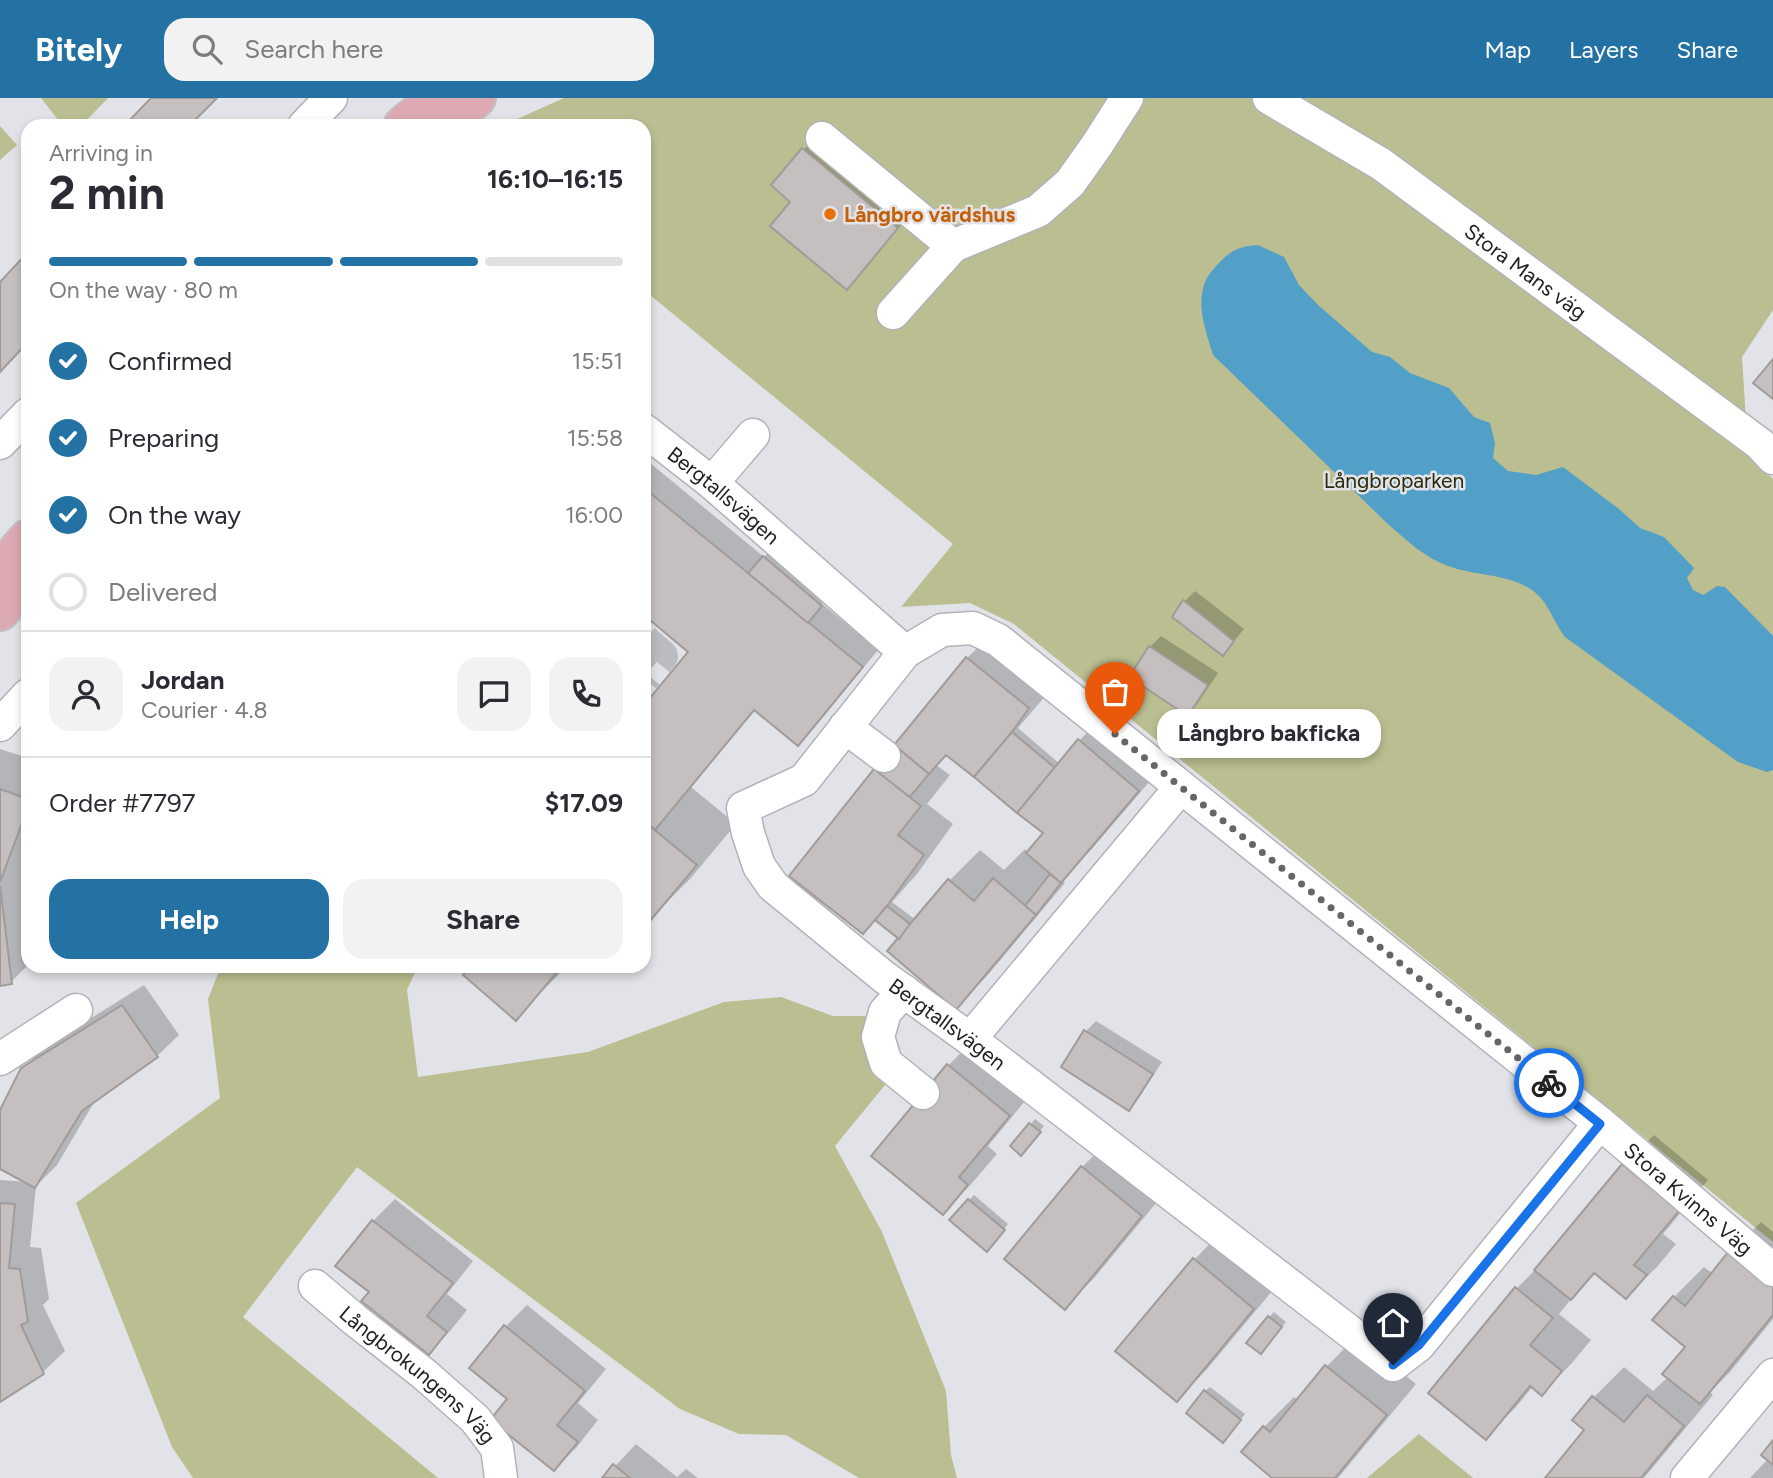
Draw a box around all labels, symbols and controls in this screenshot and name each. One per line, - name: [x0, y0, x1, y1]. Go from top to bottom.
- search box: [164, 18, 654, 81]
- text: Bitely: [35, 30, 122, 69]
- icon: search: [188, 30, 226, 68]
- text: Search here: [244, 33, 383, 65]
- text: Map: [1484, 35, 1531, 64]
- text: Layers: [1569, 35, 1638, 64]
- text: Share: [1676, 35, 1738, 64]
- text: Arriving in: [49, 139, 153, 167]
- text: 16:10–16:15: [487, 163, 623, 195]
- text: 2 min: [49, 165, 165, 221]
- place label: Långbro värdshus: [844, 202, 1015, 227]
- marker: Långbro värdshus: [822, 206, 838, 222]
- street label: Stora Mans väg: [1460, 218, 1592, 324]
- text: On the way · 80 m: [49, 276, 238, 304]
- icon: check: [49, 342, 87, 380]
- text: Confirmed: [108, 345, 232, 377]
- text: 15:51: [572, 347, 623, 375]
- icon: check: [49, 419, 87, 457]
- text: Preparing: [108, 422, 219, 454]
- text: 15:58: [567, 424, 623, 452]
- street label: Bergtallsvägen: [663, 441, 785, 549]
- park label: Långbroparken: [1324, 468, 1464, 493]
- icon: check: [49, 496, 87, 534]
- text: On the way: [108, 499, 241, 531]
- text: 16:00: [565, 501, 623, 529]
- text: Delivered: [108, 576, 217, 608]
- button: person: [49, 657, 123, 731]
- button: chat: [457, 657, 531, 731]
- button: phone: [549, 657, 623, 731]
- pin: [1085, 662, 1145, 734]
- text: Jordan: [141, 664, 224, 696]
- icon: bag: [1096, 673, 1134, 711]
- text: Courier · 4.8: [141, 696, 268, 724]
- callout: Långbro bakficka: [1157, 710, 1381, 758]
- text: Långbro bakficka: [1178, 719, 1360, 747]
- text: Order #7797: [49, 787, 196, 819]
- text: $17.09: [545, 787, 623, 819]
- button: Help: [49, 879, 329, 959]
- button: Share: [343, 879, 623, 959]
- street label: Bergtallsvägen: [884, 972, 1011, 1075]
- courier: [1514, 1048, 1584, 1118]
- icon: bike: [1530, 1064, 1568, 1102]
- street label: Stora Kvinns Väg: [1619, 1137, 1758, 1260]
- pin: [1363, 1293, 1423, 1365]
- street label: Långbrokungens Väg: [335, 1300, 502, 1448]
- icon: home: [1374, 1304, 1412, 1342]

